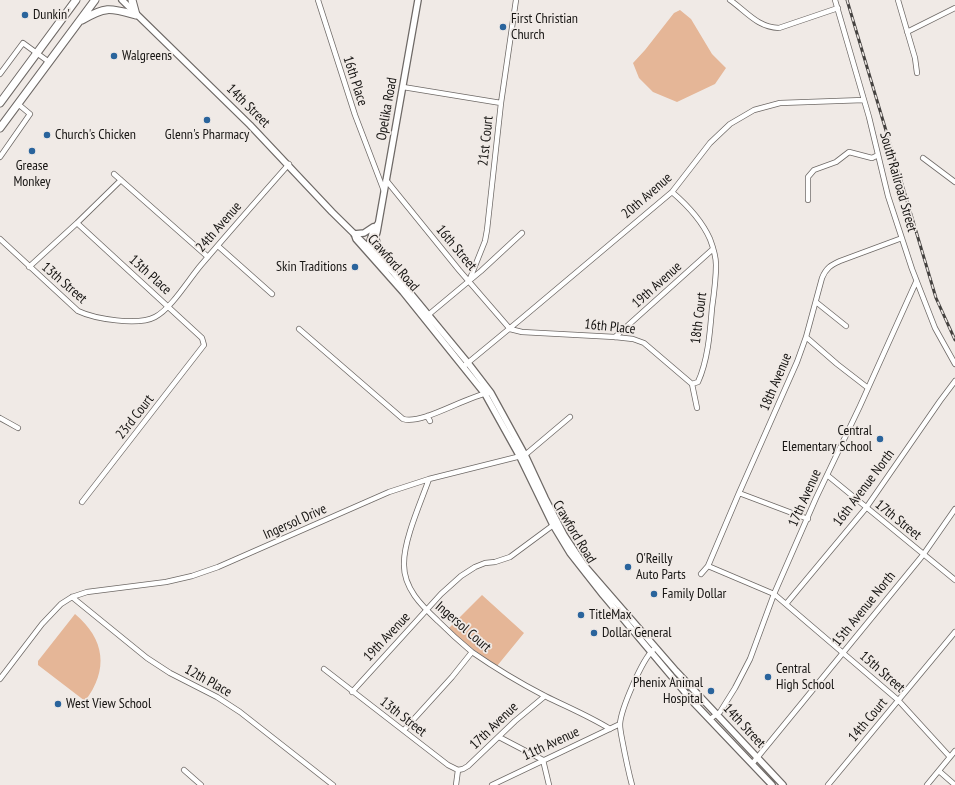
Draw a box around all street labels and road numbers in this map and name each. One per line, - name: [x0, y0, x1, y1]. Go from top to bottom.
- street label: 16th Place: [339, 54, 371, 108]
- street label: Opelika Road: [373, 76, 401, 142]
- street label: 14th Street: [223, 81, 273, 131]
- street label: 21st Court: [475, 115, 497, 167]
- street label: South Railroad Street: [876, 130, 920, 234]
- street label: 20th Avenue: [618, 170, 676, 222]
- street label: 24th Avenue: [193, 198, 245, 256]
- street label: 16th Street: [432, 222, 480, 274]
- street label: Crawford Road: [364, 231, 422, 295]
- street label: 13th Place: [125, 252, 175, 298]
- street label: 19th Avenue: [629, 258, 685, 312]
- street label: 13th Street: [38, 259, 90, 307]
- street label: 18th Court: [688, 291, 710, 345]
- street label: 16th Place: [584, 316, 636, 338]
- street label: 18th Avenue: [756, 351, 796, 413]
- street label: 23rd Court: [112, 391, 158, 443]
- street label: 16th Avenue North: [830, 446, 898, 530]
- street label: 17th Avenue: [785, 467, 825, 529]
- street label: 17th Street: [872, 496, 924, 544]
- street label: Crawford Road: [549, 498, 599, 566]
- street label: Ingersol Drive: [261, 501, 329, 543]
- street label: 15th Avenue North: [829, 568, 899, 650]
- street label: Ingersol Court: [432, 598, 494, 656]
- street label: 19th Avenue: [360, 609, 414, 665]
- street label: 15th Street: [856, 648, 908, 696]
- street label: 12th Place: [182, 661, 234, 701]
- street label: 13th Street: [376, 694, 430, 740]
- street label: 14th Court: [845, 695, 891, 745]
- street label: 17th Avenue: [466, 699, 522, 753]
- street label: 14th Street: [719, 700, 769, 752]
- street label: 11th Avenue: [520, 724, 582, 764]

